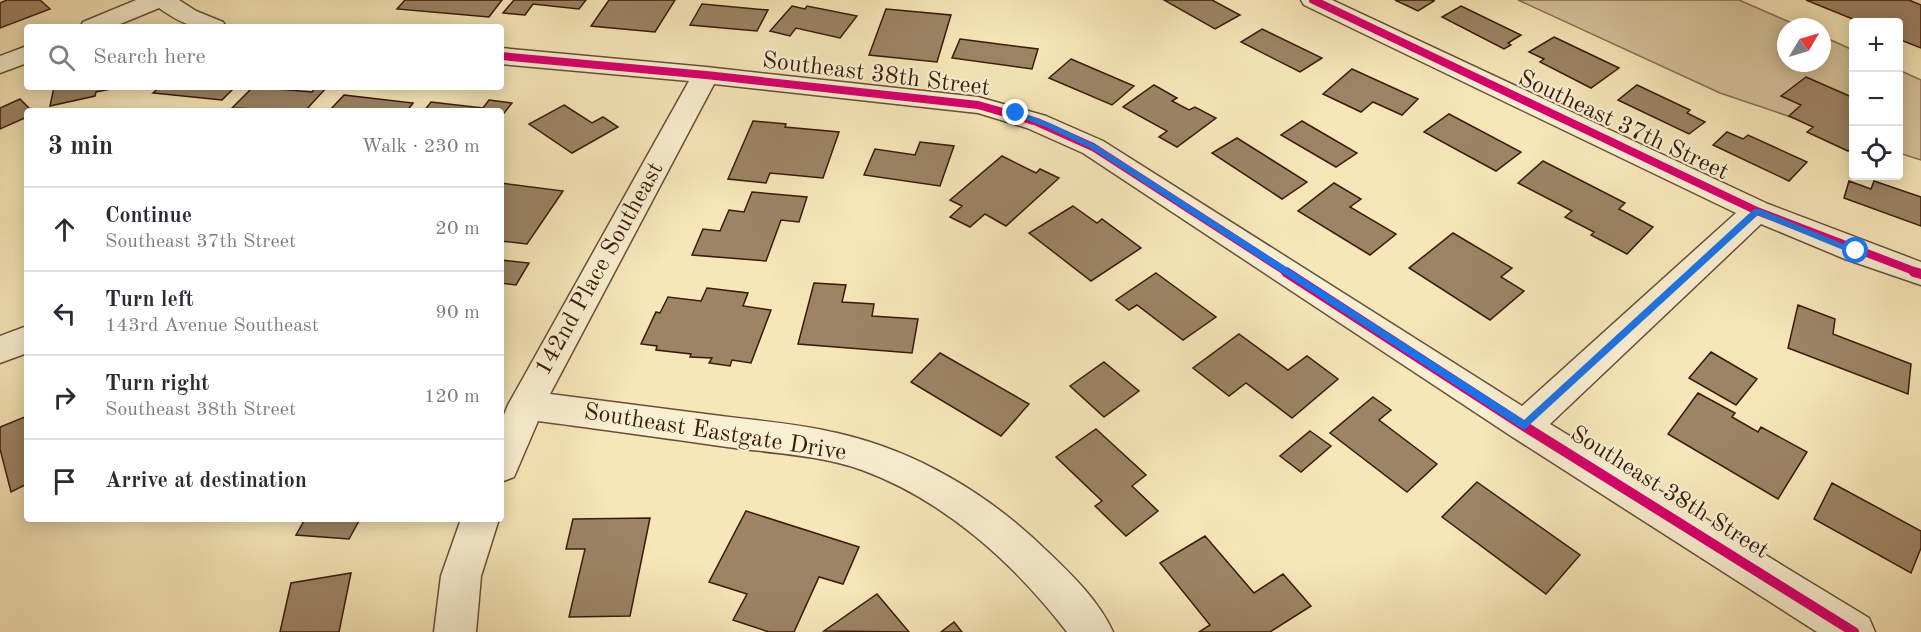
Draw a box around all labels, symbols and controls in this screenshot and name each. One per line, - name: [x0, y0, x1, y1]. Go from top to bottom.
- north arrow: [1777, 18, 1831, 72]
- map controls: [1849, 18, 1903, 180]
- button: +: [1849, 18, 1903, 72]
- search box: [24, 24, 504, 90]
- icon: search: [45, 41, 78, 74]
- text: Search here: [93, 46, 206, 68]
- street label: Southeast 38th Street: [761, 49, 991, 101]
- street label: Southeast 37th Street: [1514, 67, 1732, 185]
- button: −: [1849, 72, 1903, 126]
- route end: [1002, 99, 1028, 125]
- button: locate: [1849, 126, 1903, 180]
- text: 3 min: [48, 134, 113, 160]
- text: Walk · 230 m: [361, 137, 480, 157]
- street label: 142nd Place Southeast: [531, 158, 669, 380]
- text: Continue: [105, 205, 192, 227]
- icon: ahead: [48, 213, 81, 246]
- text: 20 m: [435, 219, 480, 239]
- text: Southeast 37th Street: [105, 232, 296, 252]
- route start: [1842, 237, 1868, 263]
- text: Turn left: [105, 289, 194, 311]
- icon: left: [48, 297, 81, 330]
- text: 90 m: [435, 303, 480, 323]
- text: 143rd Avenue Southeast: [105, 316, 319, 336]
- text: Turn right: [105, 373, 209, 395]
- icon: right: [48, 381, 81, 414]
- text: 120 m: [424, 387, 480, 407]
- text: Southeast 38th Street: [105, 400, 296, 420]
- street label: Southeast Eastgate Drive: [582, 400, 848, 466]
- street label: Southeast 38th Street: [1565, 422, 1773, 564]
- icon: arrive: [48, 465, 81, 498]
- text: Arrive at destination: [105, 470, 307, 492]

